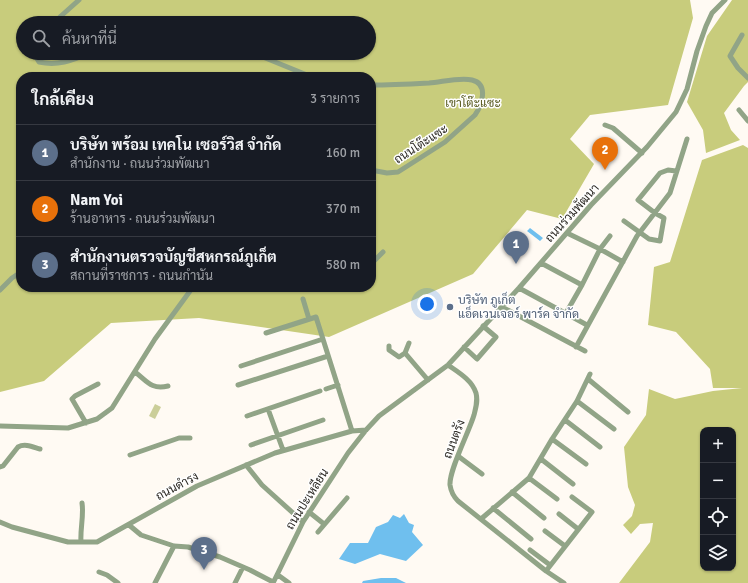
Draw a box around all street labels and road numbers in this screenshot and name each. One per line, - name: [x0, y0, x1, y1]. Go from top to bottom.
- street label: ถนนโต๊ะแซะ: [391, 121, 451, 167]
- street label: ถนนร่วมพัฒนา: [542, 181, 603, 246]
- street label: ถนนตรัง: [440, 417, 469, 461]
- street label: ถนนปะเหลียน: [282, 465, 332, 533]
- street label: ถนนดำรง: [153, 469, 201, 504]

